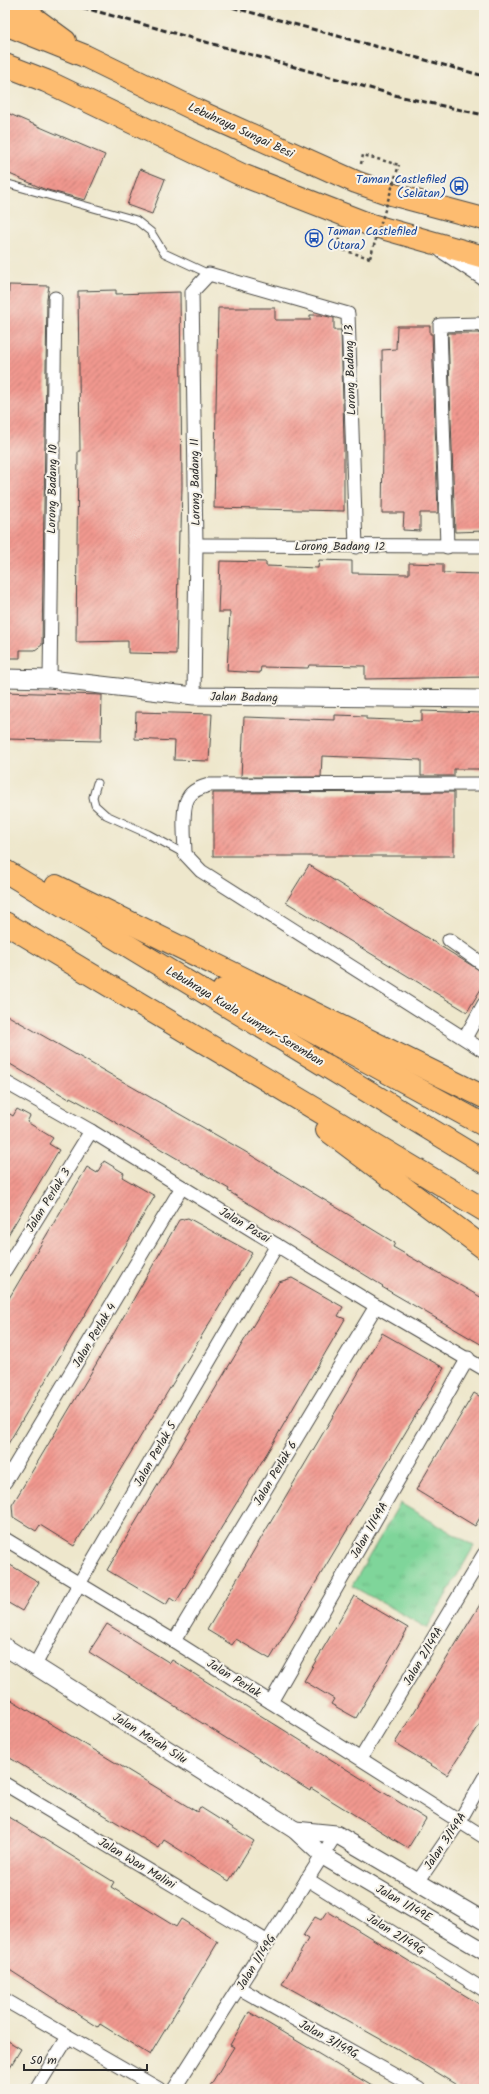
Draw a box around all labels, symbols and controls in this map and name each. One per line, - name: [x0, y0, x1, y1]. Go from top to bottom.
- street label: Lebuhraya Sungai Besi: [185, 98, 298, 164]
- place label: Taman Castlefiled (Selatan): [356, 170, 447, 203]
- bus stop icon: Taman Castlefiled (Selatan): [449, 176, 469, 196]
- place label: Taman Castlefiled (Utara): [327, 222, 418, 255]
- bus stop icon: Taman Castlefiled (Utara): [304, 228, 324, 248]
- street label: Lorong Badang 13: [339, 324, 362, 416]
- street label: Lorong Badang 11: [185, 438, 206, 526]
- street label: Lorong Badang 10: [42, 444, 63, 534]
- street label: Lorong Badang 12: [295, 537, 385, 556]
- street label: Jalan Badang: [210, 687, 278, 708]
- street label: Lebuhraya Kuala Lumpur–Seremban: [162, 961, 328, 1071]
- street label: Jalan Perlak 3: [21, 1164, 76, 1236]
- street label: Jalan Pasai: [216, 1203, 275, 1249]
- street label: Jalan Perlak 4: [68, 1299, 121, 1371]
- street label: Jalan Perlak 5: [129, 1417, 183, 1490]
- street label: Jalan Perlak 6: [249, 1437, 302, 1509]
- street label: Jalan 1/149A: [346, 1498, 393, 1562]
- street label: Jalan 2/149A: [398, 1623, 449, 1689]
- street label: Jalan Perlak: [203, 1654, 265, 1703]
- street label: Jalan Merah Silu: [109, 1708, 191, 1769]
- street label: Jalan 3/149A: [419, 1809, 472, 1874]
- street label: Jalan Wan Malini: [94, 1833, 180, 1895]
- street label: Jalan 1/149E: [372, 1880, 436, 1928]
- street label: Jalan 2/149G: [363, 1909, 429, 1960]
- street label: Jalan 1/149G: [232, 1931, 281, 1994]
- street label: Jalan 3/149G: [295, 2015, 362, 2064]
- scale bar: [24, 2046, 147, 2072]
- text: 50 m: [30, 2051, 57, 2070]

